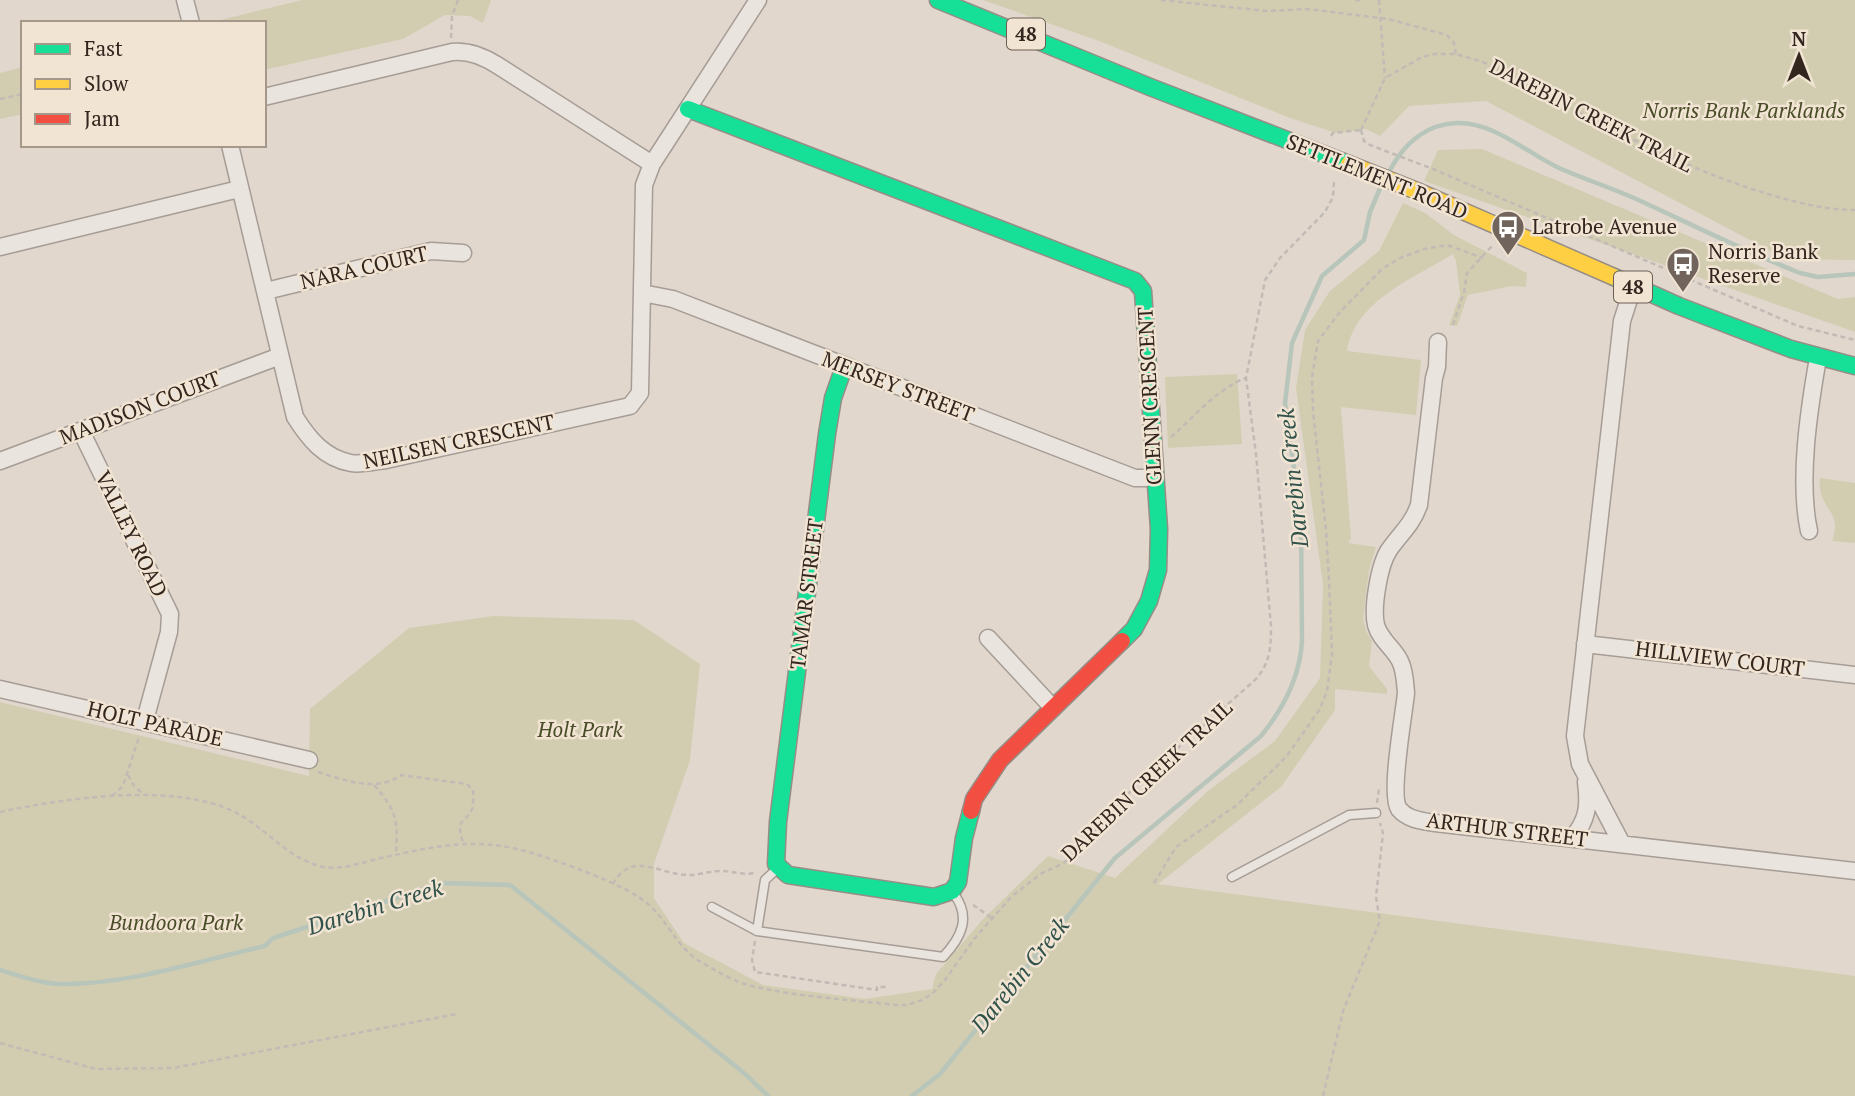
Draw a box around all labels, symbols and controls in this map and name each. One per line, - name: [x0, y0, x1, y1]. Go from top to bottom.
- road number: 48: [1007, 18, 1045, 50]
- legend: [21, 21, 266, 147]
- north arrow: [1764, 21, 1834, 91]
- text: N: [1792, 26, 1807, 51]
- text: Fast: [84, 34, 123, 62]
- street label: DAREBIN CREEK TRAIL: [1485, 52, 1698, 179]
- text: Slow: [84, 69, 129, 97]
- park label: Norris Bank Parklands: [1642, 96, 1846, 124]
- text: Jam: [84, 104, 120, 132]
- street label: SETTLEMENT ROAD: [1282, 127, 1472, 225]
- bus stop icon: Latrobe Avenue: [1489, 208, 1527, 257]
- place label: Latrobe Avenue: [1532, 212, 1677, 240]
- place label: Norris Bank Reserve: [1708, 237, 1819, 289]
- street label: NARA COURT: [297, 239, 430, 295]
- bus stop icon: Norris Bank Reserve: [1664, 245, 1702, 294]
- road number: 48: [1614, 272, 1652, 302]
- street label: GLENN CRESCENT: [1130, 306, 1168, 486]
- street label: MERSEY STREET: [818, 344, 979, 428]
- street label: MADISON COURT: [55, 364, 224, 451]
- water label: Darebin Creek: [1270, 406, 1315, 550]
- street label: NEILSEN CRESCENT: [361, 407, 557, 475]
- street label: VALLEY ROAD: [89, 466, 174, 601]
- street label: TAMAR STREET: [783, 517, 829, 671]
- street label: HILLVIEW COURT: [1634, 634, 1806, 682]
- street label: DAREBIN CREEK TRAIL: [1055, 693, 1238, 867]
- street label: HOLT PARADE: [85, 694, 226, 752]
- park label: Holt Park: [536, 715, 624, 743]
- street label: ARTHUR STREET: [1425, 805, 1590, 853]
- water label: Darebin Creek: [302, 871, 447, 942]
- park label: Bundoora Park: [108, 908, 244, 936]
- water label: Darebin Creek: [963, 910, 1076, 1040]

